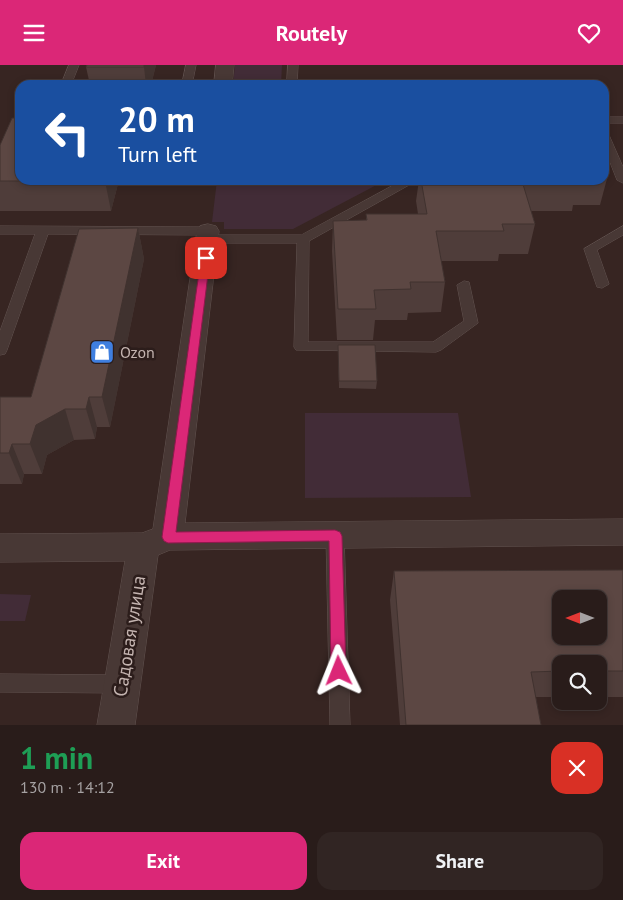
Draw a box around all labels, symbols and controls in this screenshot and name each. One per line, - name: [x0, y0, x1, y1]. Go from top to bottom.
- icon: menu: [20, 19, 48, 47]
- text: Routely: [276, 19, 347, 47]
- icon: heart: [575, 19, 603, 47]
- text: 20 m: [118, 96, 195, 142]
- icon: left: [35, 100, 100, 165]
- text: Turn left: [118, 140, 197, 168]
- pin: [185, 237, 227, 279]
- icon: arrive: [192, 244, 220, 272]
- shop icon: Ozon: [89, 339, 115, 365]
- place label: Ozon: [120, 342, 155, 362]
- street label: Садовая улица: [108, 574, 150, 698]
- north arrow: [552, 590, 608, 645]
- map controls: [552, 590, 607, 710]
- position arrow: [312, 644, 364, 696]
- button: search: [552, 655, 607, 710]
- text: 1 min: [20, 738, 93, 777]
- button: close: [551, 742, 603, 794]
- text: 130 m · 14:12: [20, 777, 115, 797]
- button: Exit: [20, 832, 307, 890]
- button: Share: [317, 832, 603, 890]

